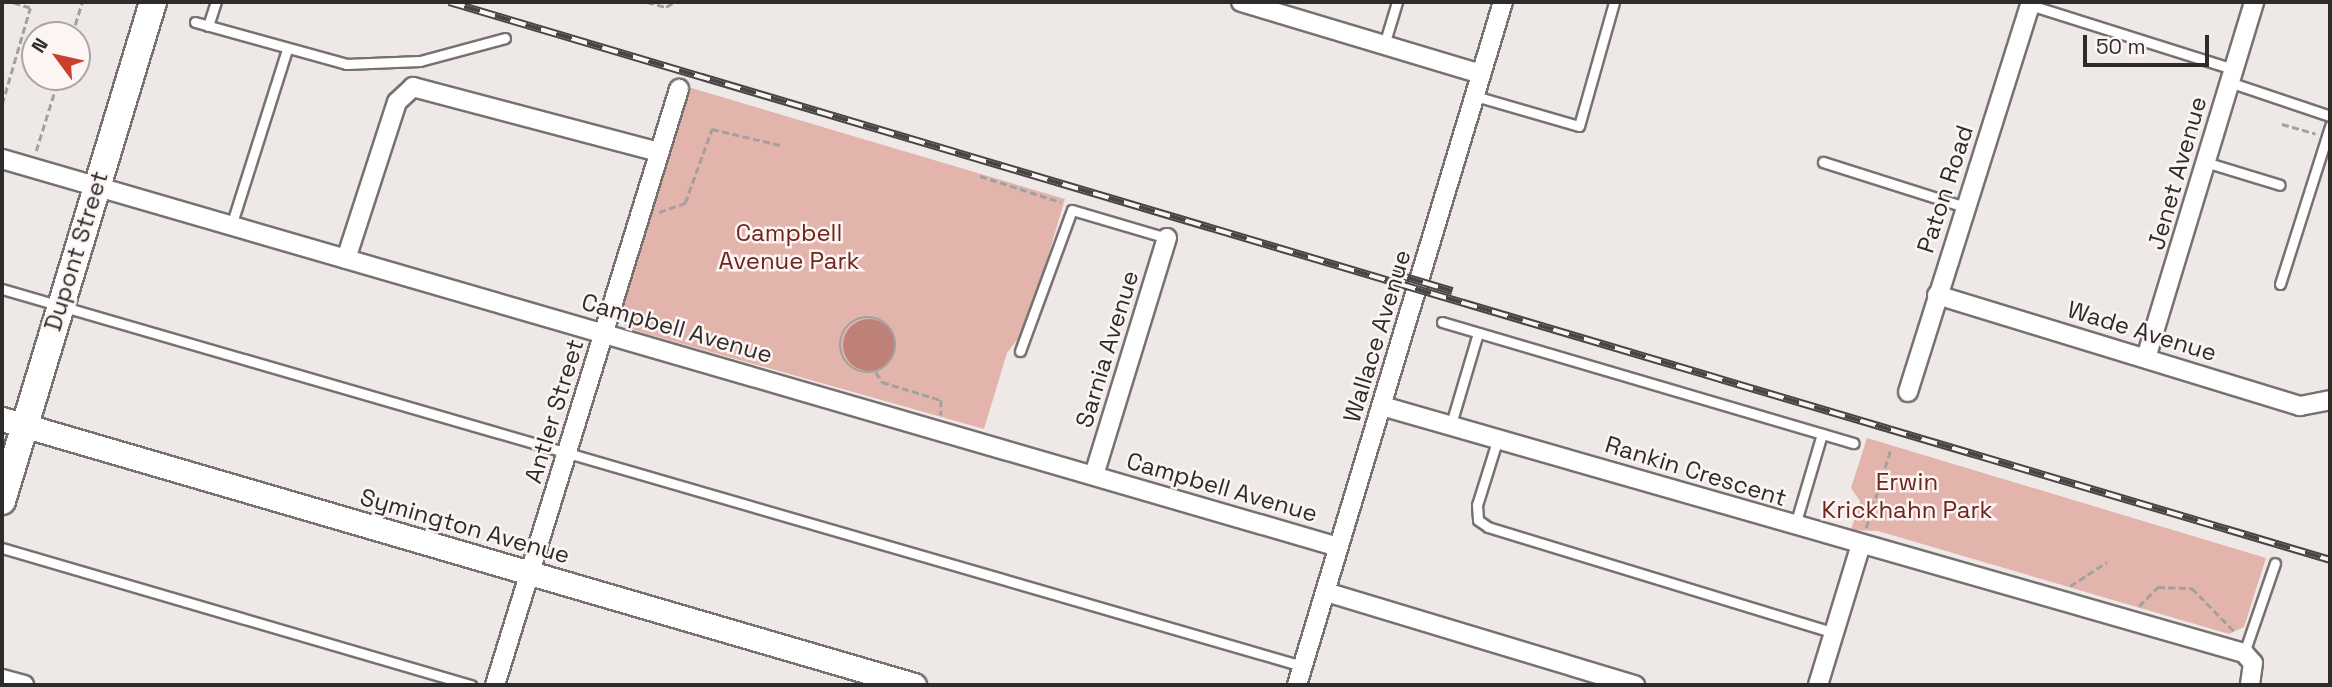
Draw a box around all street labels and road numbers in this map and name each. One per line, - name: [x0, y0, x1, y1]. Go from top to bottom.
- street label: Jenet Avenue: [2141, 93, 2213, 253]
- street label: Paton Road: [1911, 122, 1979, 256]
- street label: Dupont Street: [38, 167, 114, 335]
- street label: Wallace Avenue: [1337, 246, 1417, 426]
- street label: Sarnia Avenue: [1069, 267, 1145, 431]
- street label: Campbell Avenue: [578, 287, 776, 369]
- street label: Wade Avenue: [2064, 295, 2220, 367]
- street label: Antler Street: [518, 335, 590, 487]
- street label: Rankin Crescent: [1602, 430, 1790, 512]
- street label: Campbell Avenue: [1123, 446, 1321, 528]
- street label: Symington Avenue: [357, 482, 573, 570]

